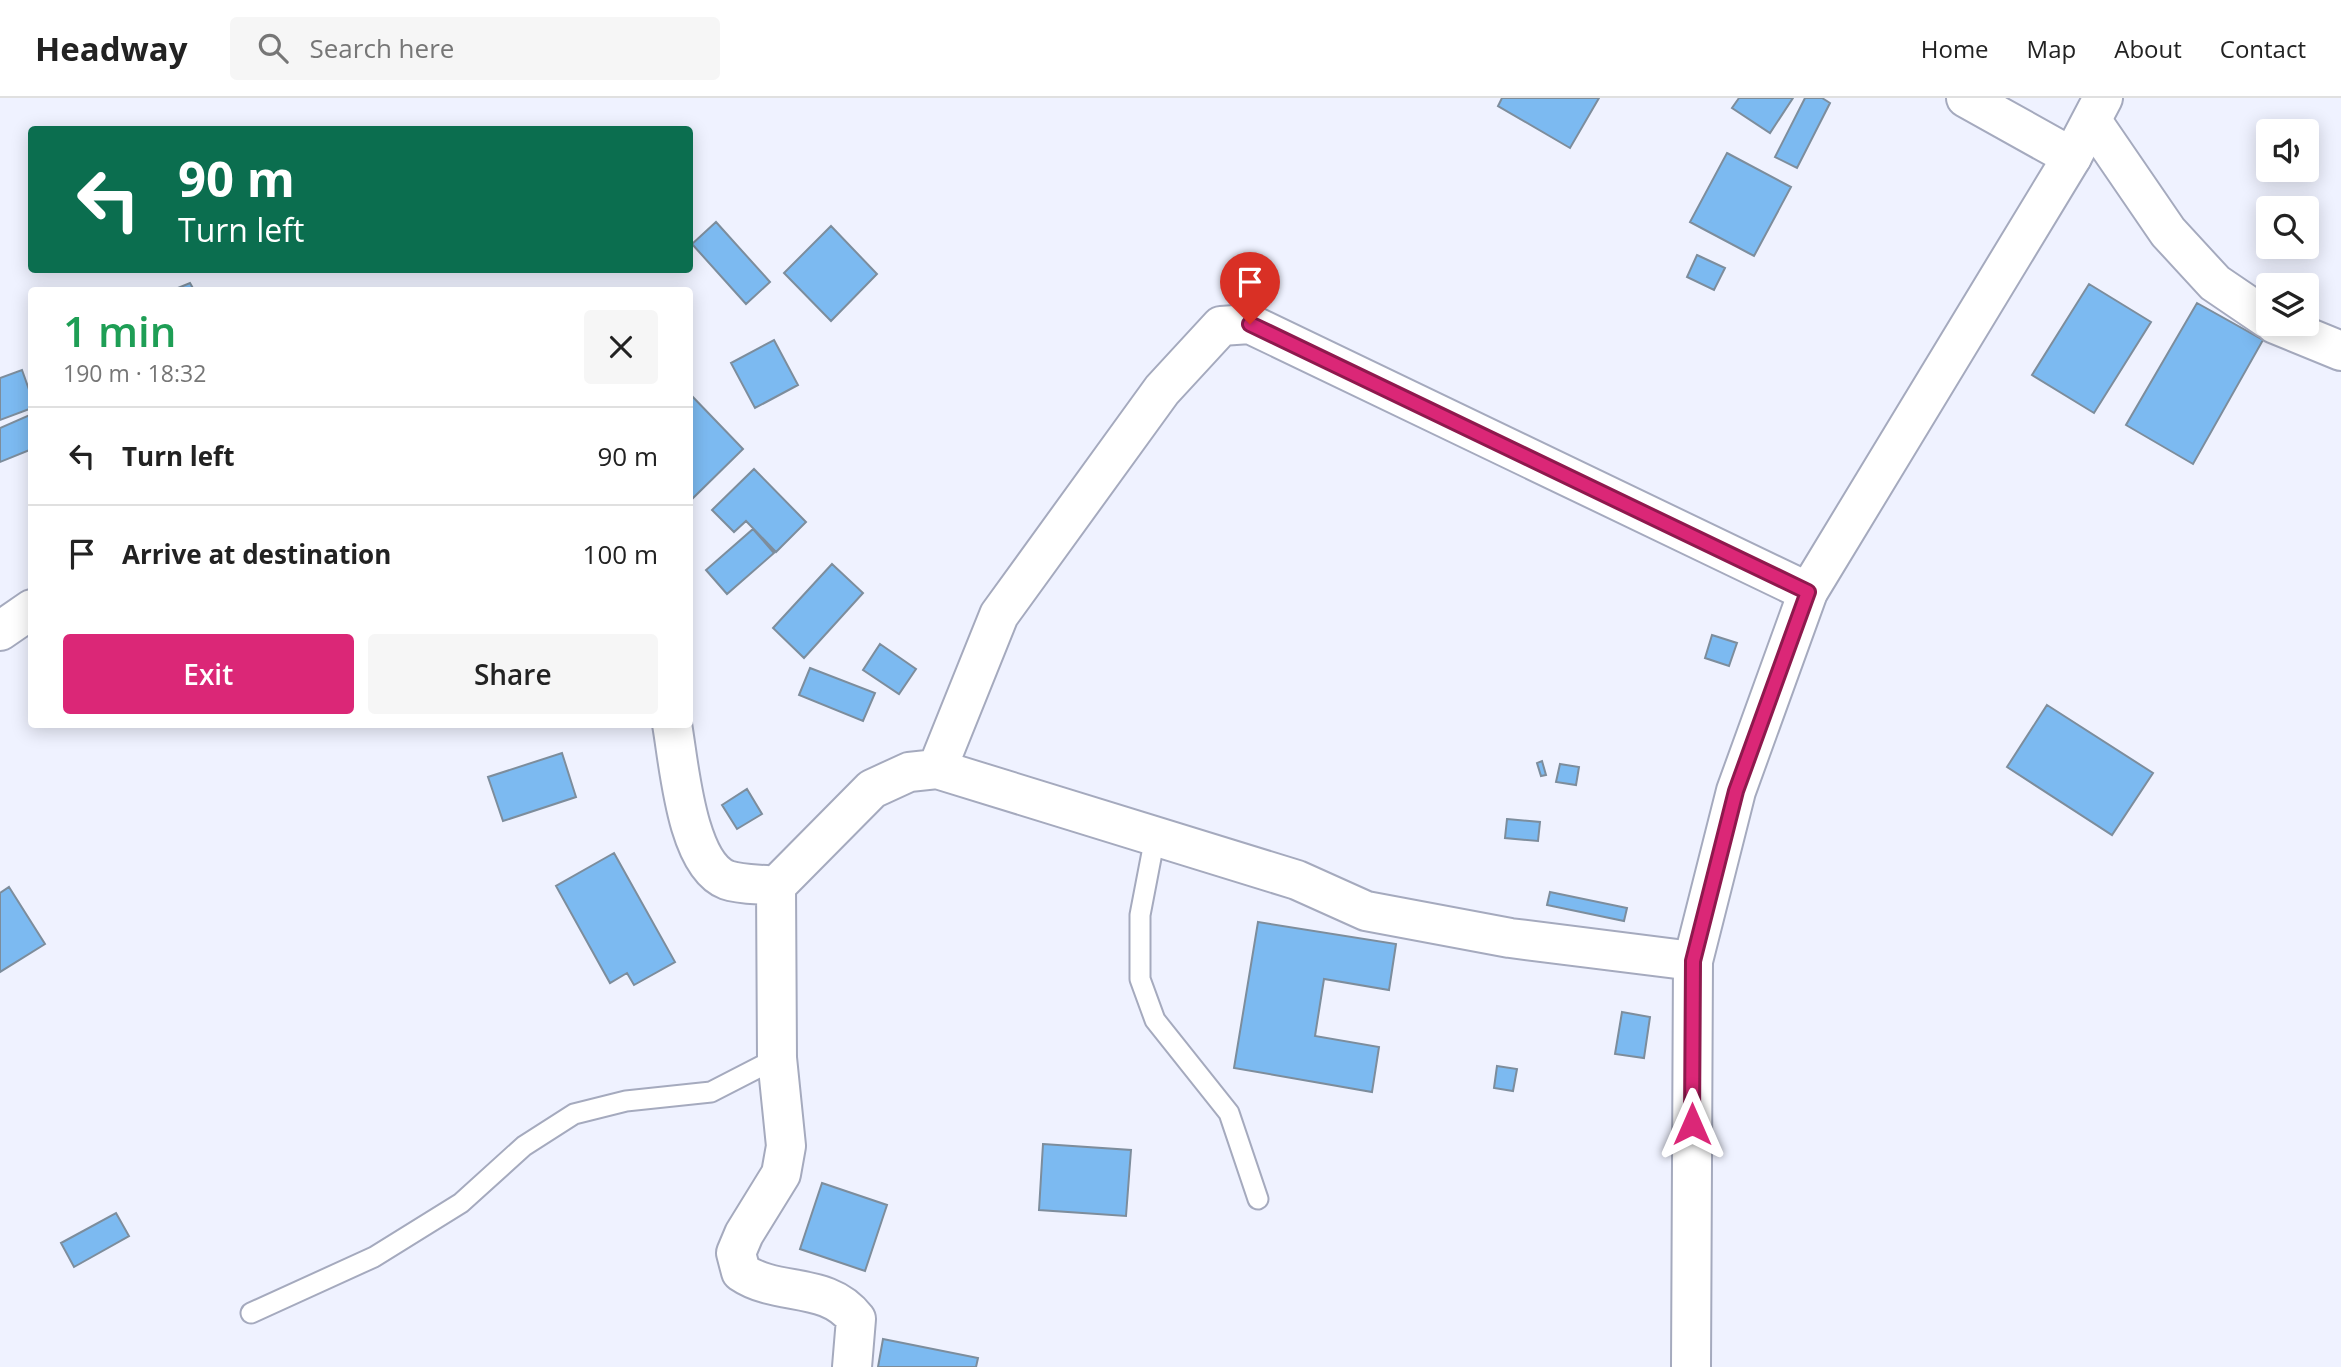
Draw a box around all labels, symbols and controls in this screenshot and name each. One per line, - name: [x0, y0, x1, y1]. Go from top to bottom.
- search box: [230, 17, 720, 80]
- text: Headway: [35, 26, 188, 71]
- icon: search: [254, 29, 292, 67]
- text: Search here: [310, 30, 454, 66]
- text: Home: [1921, 32, 1989, 65]
- text: Map: [2027, 32, 2076, 65]
- text: About: [2114, 32, 2182, 65]
- text: Contact: [2220, 32, 2306, 65]
- map controls: [2256, 119, 2319, 336]
- button: sound: [2256, 119, 2319, 182]
- text: 90 m: [178, 145, 295, 211]
- icon: left: [63, 154, 154, 245]
- button: search: [2256, 196, 2319, 259]
- text: Turn left: [178, 208, 304, 251]
- pin: [1220, 252, 1280, 324]
- icon: arrive: [1231, 263, 1269, 301]
- button: layers: [2256, 273, 2319, 336]
- text: 1 min: [63, 302, 176, 359]
- button: close: [584, 310, 658, 384]
- text: 190 m · 18:32: [63, 357, 206, 389]
- icon: left: [63, 437, 101, 475]
- text: Turn left: [122, 438, 234, 474]
- text: 90 m: [597, 438, 658, 474]
- icon: arrive: [63, 535, 101, 573]
- text: Arrive at destination: [122, 536, 391, 572]
- text: 100 m: [583, 536, 658, 572]
- button: Exit: [63, 634, 354, 714]
- button: Share: [368, 634, 658, 714]
- position arrow: [1655, 1087, 1729, 1161]

